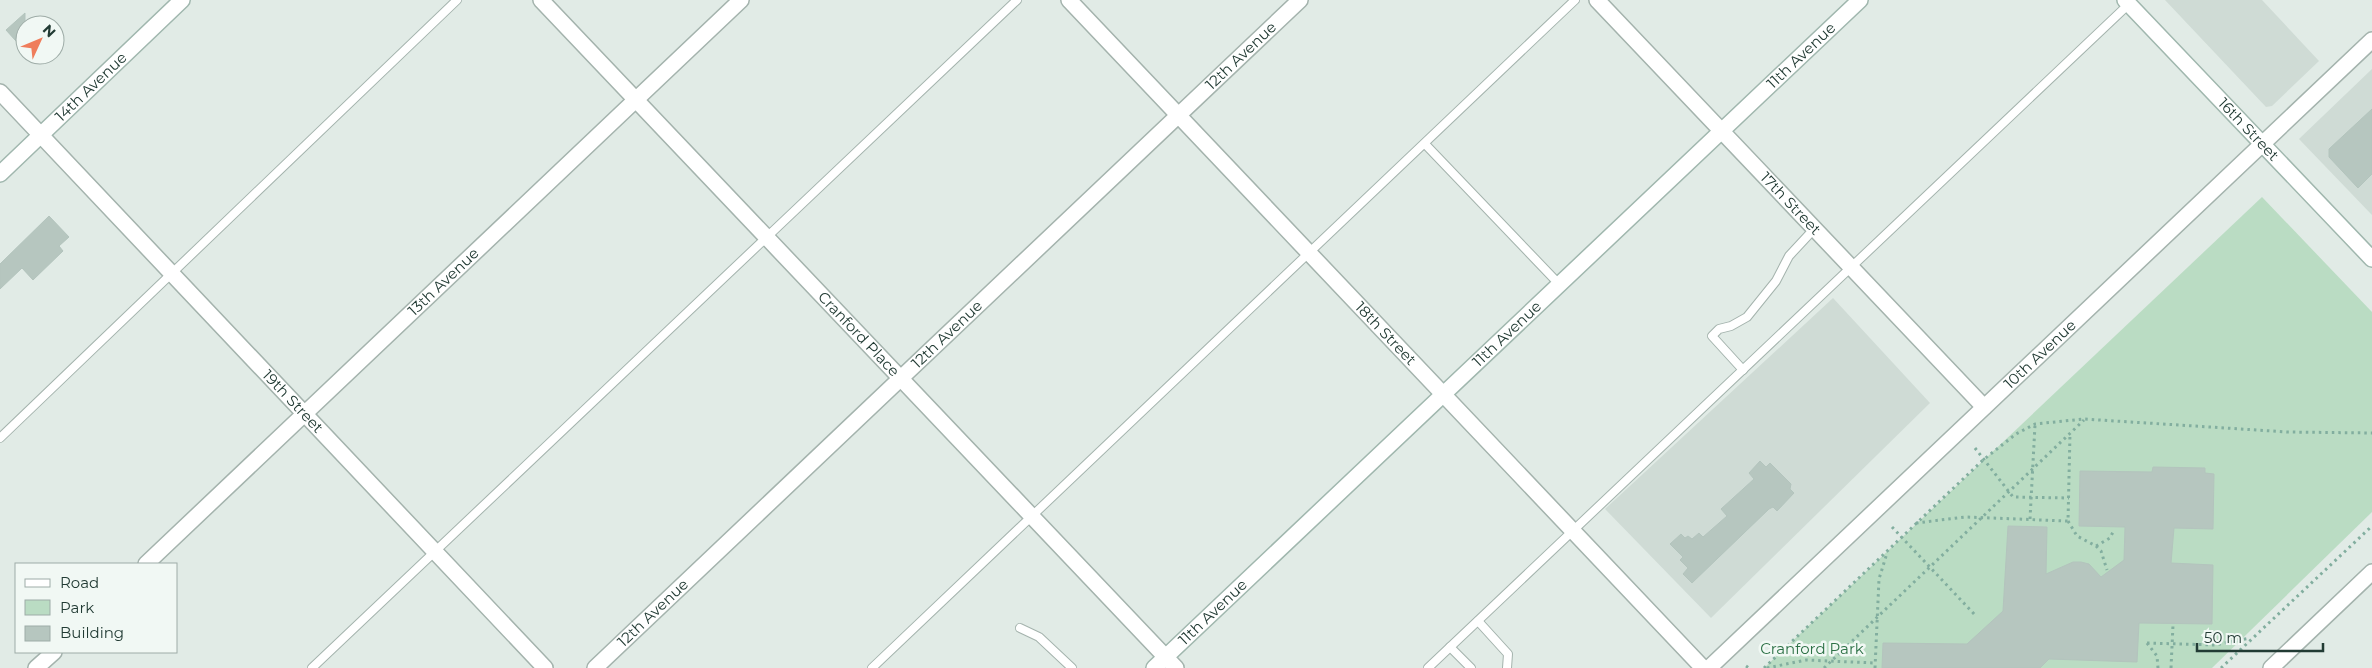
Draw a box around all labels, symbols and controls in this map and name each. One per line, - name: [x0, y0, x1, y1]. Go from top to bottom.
- north arrow: [15, 15, 65, 65]
- street label: 12th Avenue: [1201, 17, 1280, 94]
- street label: 11th Avenue: [1763, 18, 1839, 92]
- text: N: [39, 21, 60, 41]
- street label: 14th Avenue: [51, 48, 131, 125]
- street label: 16th Street: [2214, 94, 2283, 165]
- street label: 17th Street: [1757, 168, 1825, 239]
- street label: 13th Avenue: [404, 243, 483, 320]
- street label: Cranford Place: [814, 287, 904, 380]
- street label: 12th Avenue: [907, 296, 986, 372]
- street label: 11th Avenue: [1468, 297, 1545, 371]
- street label: 18th Street: [1351, 298, 1421, 369]
- street label: 10th Avenue: [2000, 315, 2080, 393]
- street label: 19th Street: [259, 365, 328, 437]
- legend: [15, 563, 178, 653]
- text: Road: [60, 573, 99, 592]
- street label: 12th Avenue: [613, 575, 692, 651]
- street label: 11th Avenue: [1174, 575, 1251, 649]
- text: Park: [60, 598, 94, 617]
- scale bar: [2197, 620, 2323, 652]
- text: Building: [60, 623, 124, 642]
- text: 50 m: [2204, 628, 2242, 647]
- park label: Cranford Park: [1760, 639, 1864, 658]

